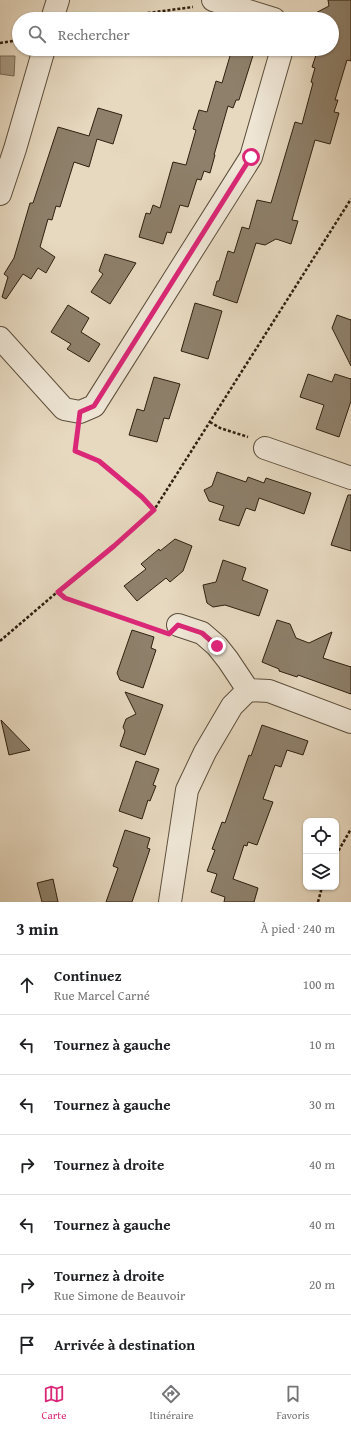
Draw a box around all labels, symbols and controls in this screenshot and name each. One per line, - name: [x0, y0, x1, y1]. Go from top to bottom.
- search box: [12, 12, 339, 56]
- icon: search: [26, 23, 48, 45]
- text: Rechercher: [58, 24, 130, 45]
- route start: [242, 148, 260, 166]
- route end: [208, 637, 226, 655]
- map controls: [303, 818, 339, 890]
- button: locate: [303, 818, 339, 854]
- button: layers: [303, 854, 339, 890]
- text: 3 min: [16, 916, 58, 941]
- text: À pied · 240 m: [260, 919, 335, 938]
- text: Continuez: [54, 965, 122, 986]
- icon: ahead: [16, 974, 38, 996]
- text: 100 m: [303, 975, 335, 994]
- text: Rue Marcel Carné: [54, 986, 150, 1005]
- icon: left: [16, 1034, 38, 1056]
- text: Tournez à gauche: [54, 1034, 171, 1055]
- text: 10 m: [309, 1035, 335, 1054]
- icon: left: [16, 1094, 38, 1116]
- text: Tournez à gauche: [54, 1094, 171, 1115]
- text: 30 m: [309, 1095, 335, 1114]
- icon: right: [16, 1154, 38, 1176]
- text: Tournez à droite: [54, 1154, 164, 1175]
- text: 40 m: [309, 1155, 335, 1174]
- icon: left: [16, 1214, 38, 1236]
- text: Tournez à gauche: [54, 1214, 171, 1235]
- text: 40 m: [309, 1215, 335, 1234]
- text: Tournez à droite: [54, 1265, 164, 1286]
- icon: right: [16, 1274, 38, 1296]
- text: 20 m: [309, 1275, 335, 1294]
- text: Rue Simone de Beauvoir: [54, 1286, 185, 1305]
- icon: arrive: [16, 1334, 38, 1356]
- text: Arrivée à destination: [54, 1334, 195, 1355]
- tab: Carte: [42, 1383, 66, 1423]
- tab: Itinéraire: [150, 1383, 193, 1423]
- tab: Favoris: [277, 1383, 309, 1423]

